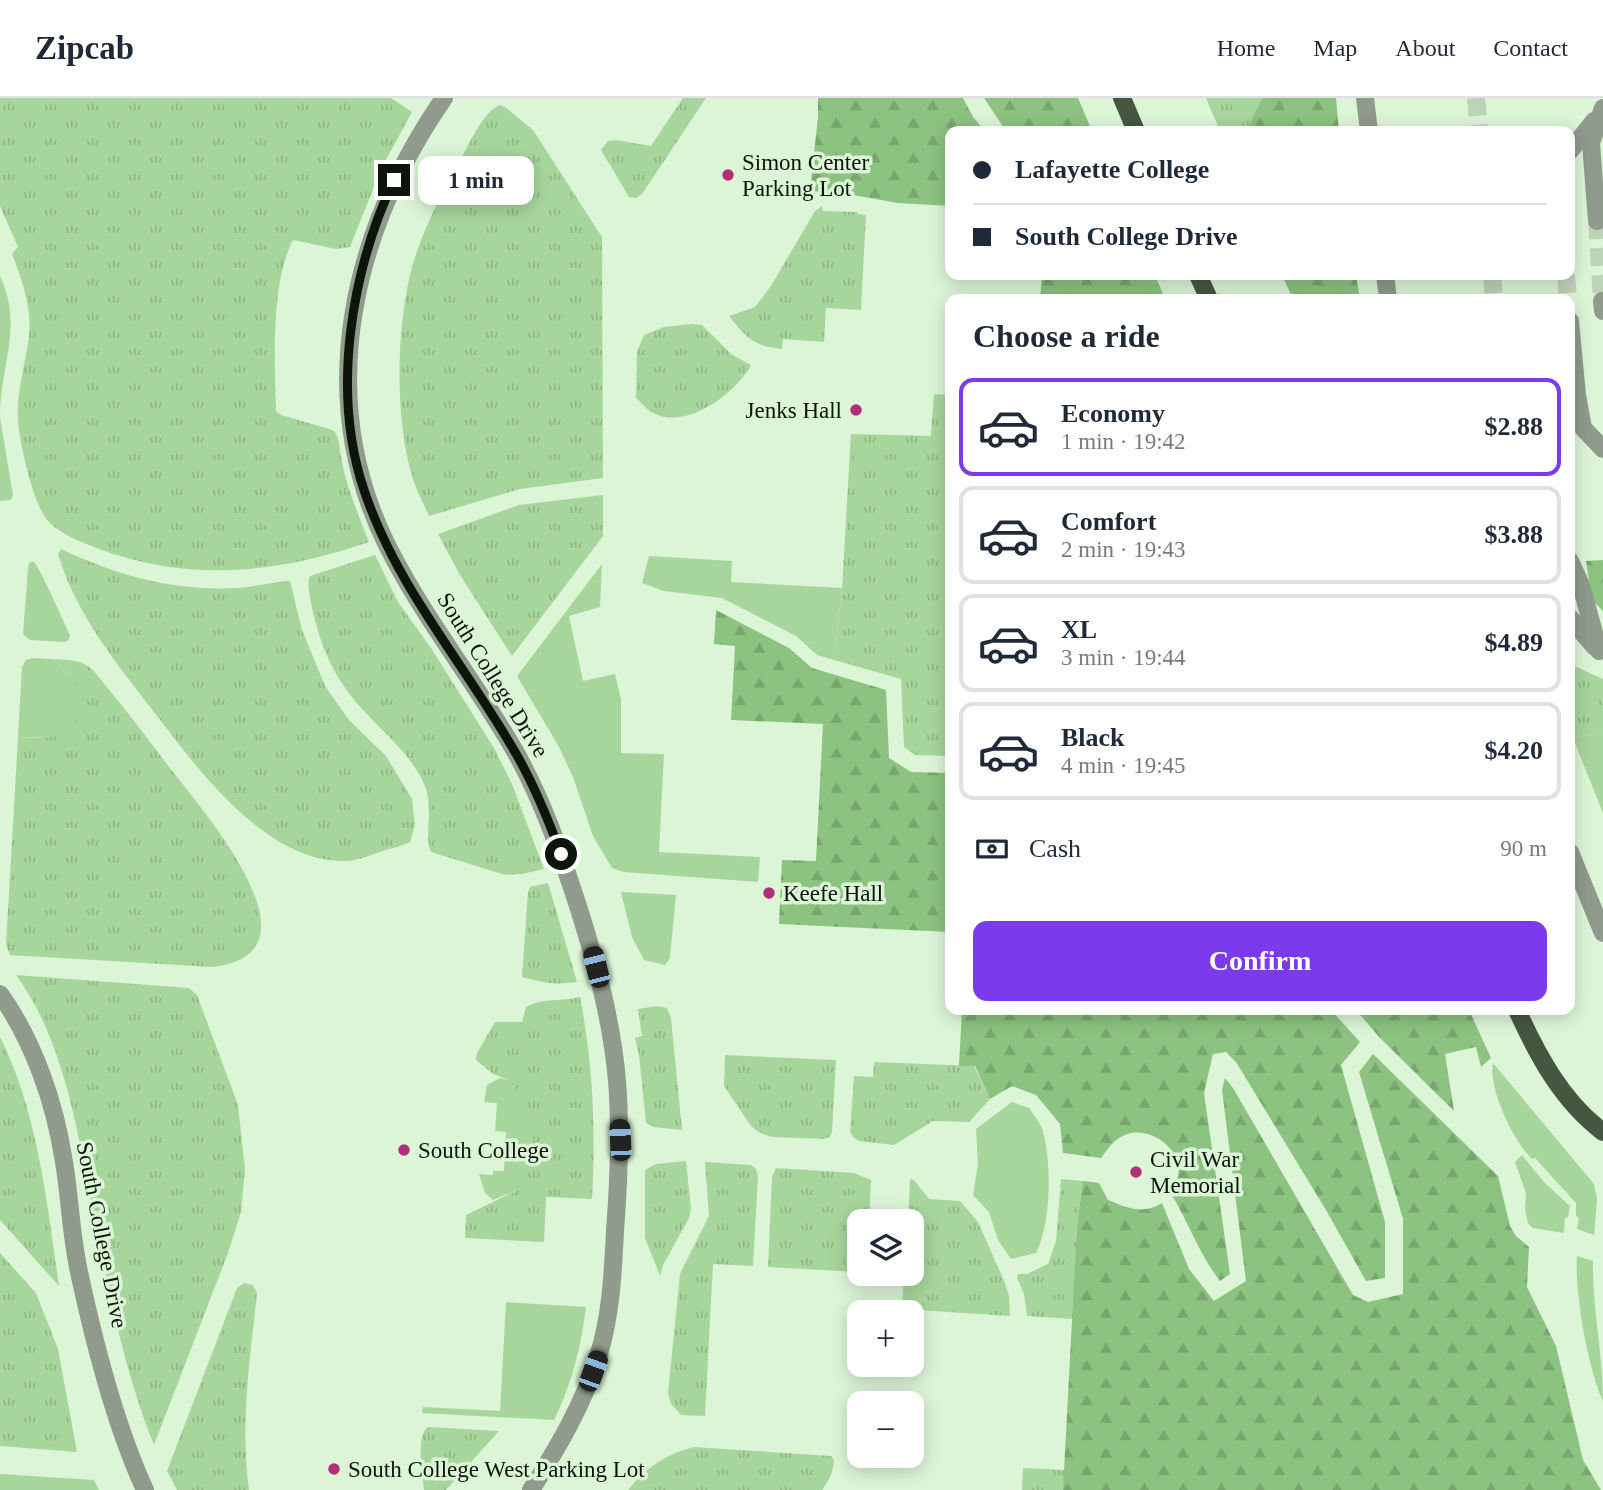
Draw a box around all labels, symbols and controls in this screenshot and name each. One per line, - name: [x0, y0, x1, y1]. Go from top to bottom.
- text: Zipcab: [35, 30, 134, 66]
- text: Home: [1217, 35, 1275, 61]
- text: Map: [1313, 35, 1357, 61]
- text: About: [1395, 35, 1455, 61]
- text: Contact: [1493, 35, 1568, 61]
- place label: Simon Center Parking Lot: [742, 150, 869, 201]
- callout: 1 min: [418, 155, 534, 204]
- text: Lafayette College: [1015, 155, 1209, 184]
- route end: [378, 164, 410, 196]
- marker: Simon Center Parking Lot: [720, 167, 736, 183]
- text: 1 min: [448, 168, 504, 193]
- text: South College Drive: [1015, 222, 1237, 251]
- text: Choose a ride: [973, 318, 1160, 354]
- icon: car: [977, 396, 1040, 459]
- place label: Jenks Hall: [746, 398, 842, 423]
- text: Economy: [1061, 399, 1165, 428]
- marker: Jenks Hall: [848, 402, 864, 418]
- text: $2.88: [1485, 412, 1543, 441]
- text: 1 min · 19:42: [1061, 429, 1186, 454]
- icon: car: [977, 504, 1040, 567]
- text: Comfort: [1061, 507, 1156, 536]
- text: $3.88: [1485, 520, 1543, 549]
- text: 2 min · 19:43: [1061, 537, 1186, 562]
- street label: South College Drive: [432, 588, 554, 762]
- icon: car: [977, 612, 1040, 675]
- text: XL: [1061, 615, 1097, 644]
- text: $4.89: [1485, 628, 1543, 657]
- text: 3 min · 19:44: [1061, 645, 1186, 670]
- icon: car: [977, 720, 1040, 783]
- text: Black: [1061, 723, 1125, 752]
- text: $4.20: [1485, 736, 1543, 765]
- text: 4 min · 19:45: [1061, 753, 1186, 778]
- icon: cash: [973, 830, 1011, 868]
- text: Cash: [1029, 834, 1081, 863]
- text: 90 m: [1500, 836, 1547, 861]
- route start: [545, 838, 577, 870]
- place label: Keefe Hall: [783, 881, 883, 906]
- marker: Keefe Hall: [761, 885, 777, 901]
- button: Confirm: [973, 921, 1547, 1001]
- car: [581, 944, 612, 990]
- car: [609, 1118, 632, 1162]
- place label: South College: [418, 1138, 549, 1163]
- street label: South College Drive: [72, 1140, 132, 1330]
- marker: South College: [396, 1142, 412, 1158]
- place label: Civil War Memorial: [1150, 1147, 1241, 1198]
- marker: Civil War Memorial: [1128, 1164, 1144, 1180]
- map controls: [847, 1209, 924, 1468]
- button: layers: [847, 1209, 924, 1286]
- button: +: [847, 1300, 924, 1377]
- car: [576, 1348, 611, 1394]
- button: −: [847, 1391, 924, 1468]
- place label: South College West Parking Lot: [348, 1457, 645, 1482]
- marker: South College West Parking Lot: [326, 1461, 342, 1477]

